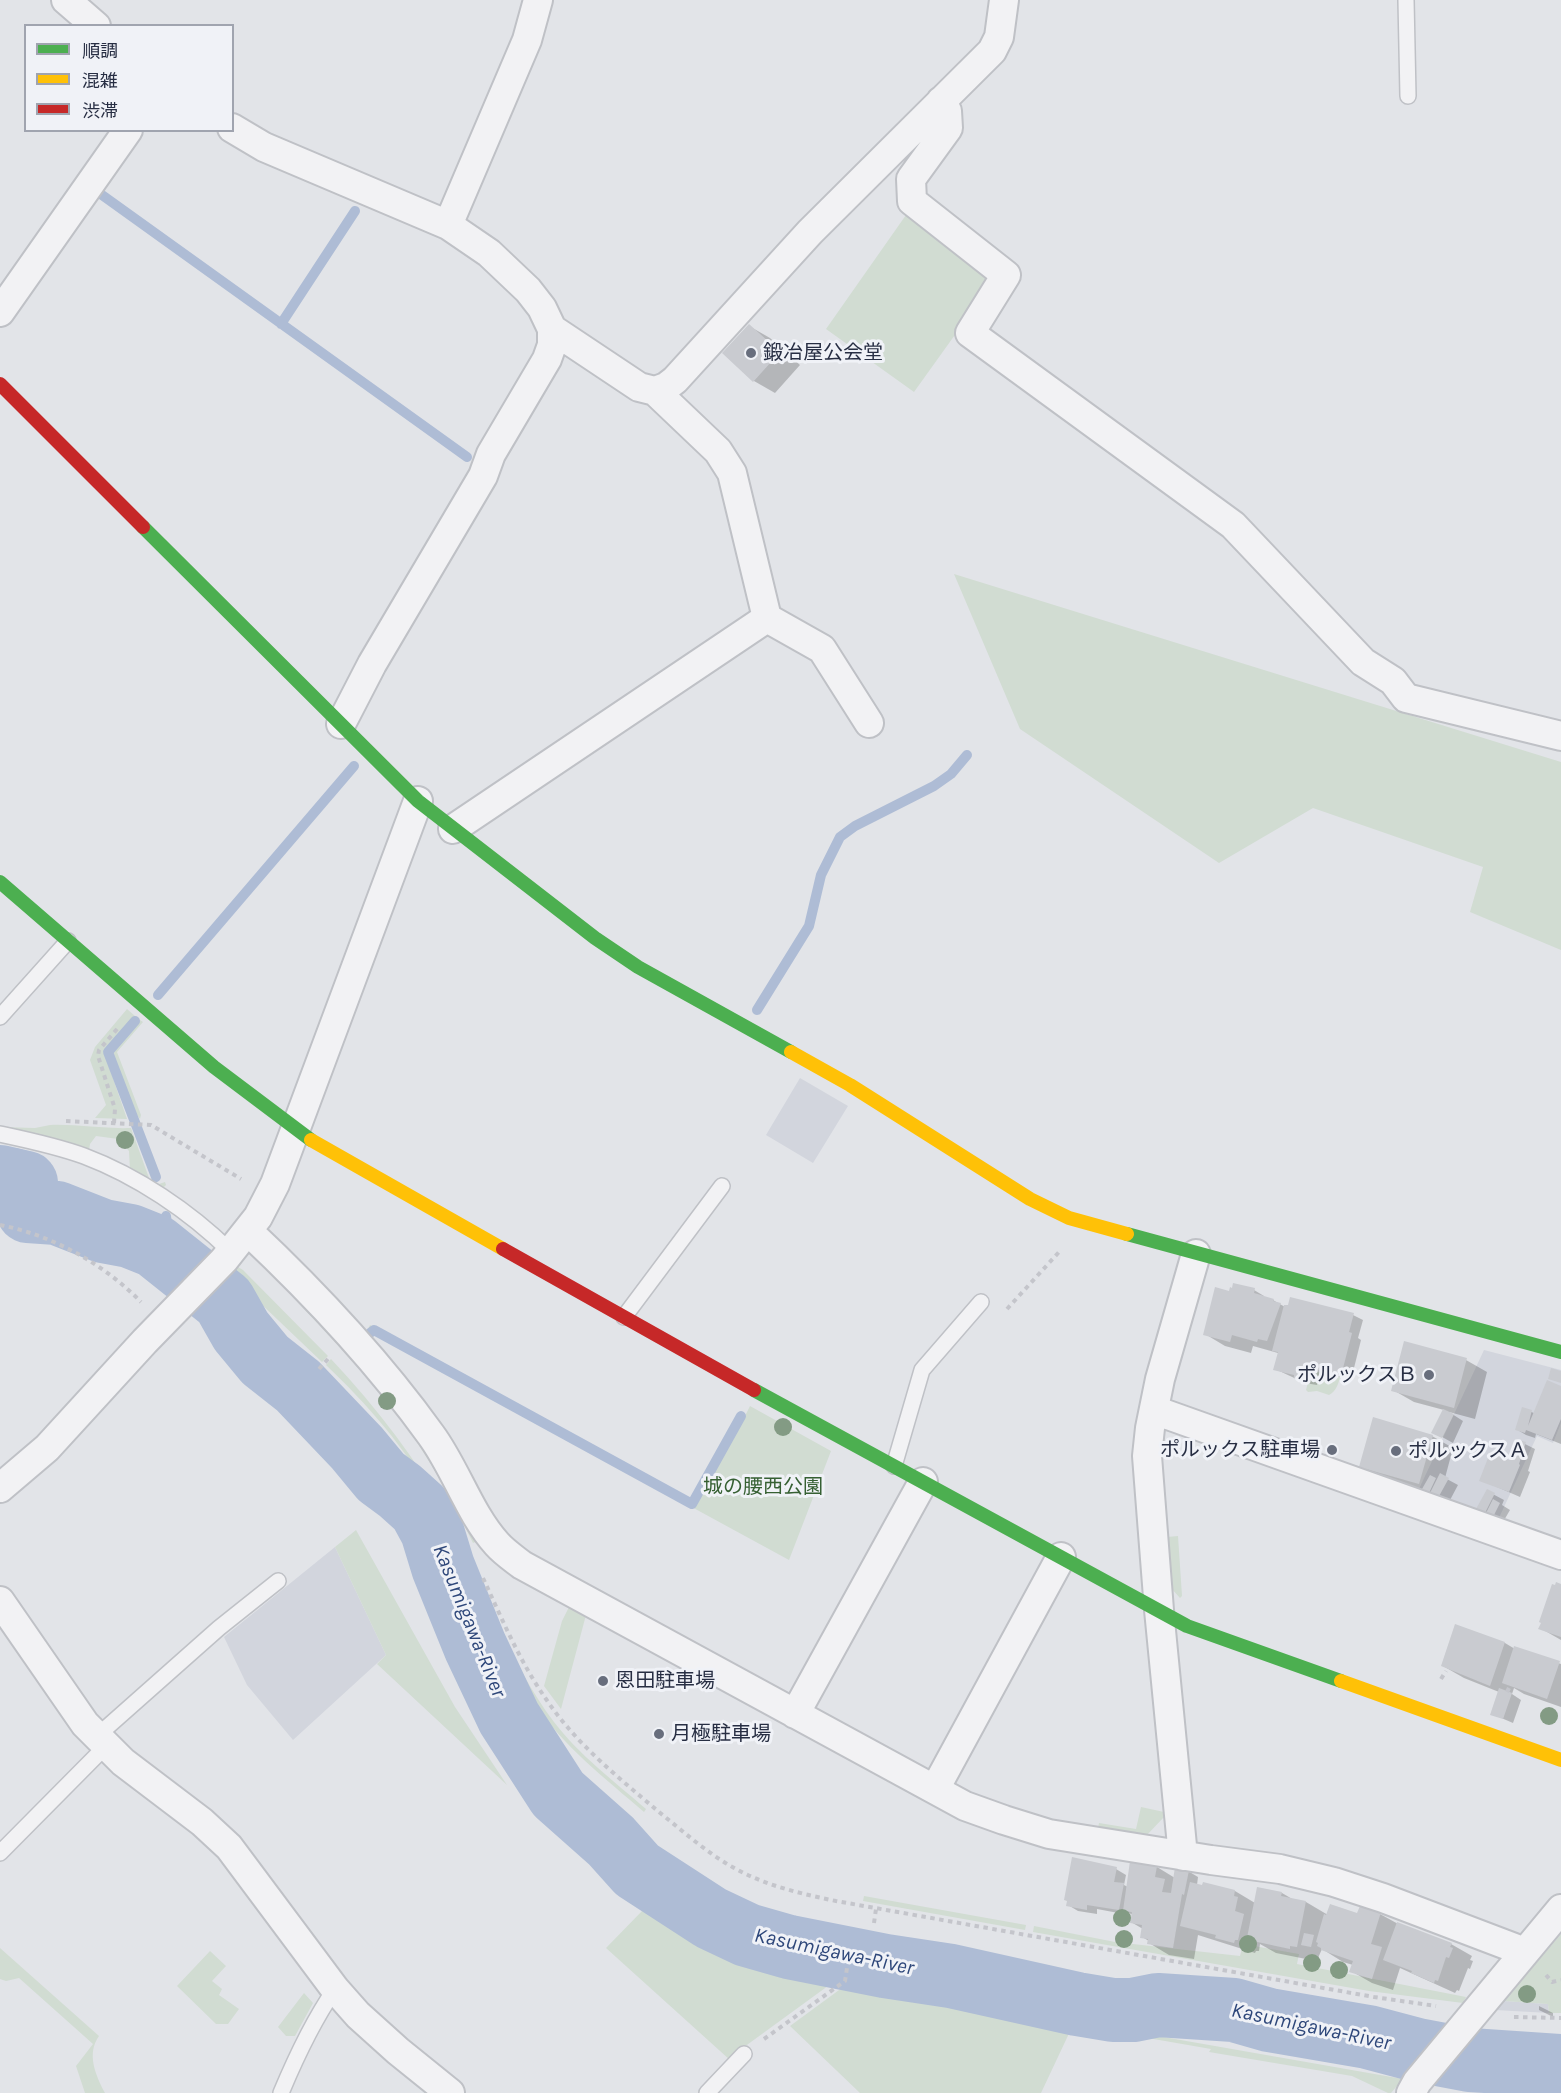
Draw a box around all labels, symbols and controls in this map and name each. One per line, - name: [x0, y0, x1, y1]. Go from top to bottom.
- legend: [24, 24, 234, 132]
- text: 順調: [82, 40, 118, 62]
- text: 混雑: [82, 70, 118, 92]
- text: 渋滞: [82, 100, 118, 122]
- place label: 鍛冶屋公会堂: [763, 341, 883, 365]
- marker: 鍛冶屋公会堂: [744, 346, 758, 360]
- place label: ポルックスＢ: [1297, 1363, 1417, 1387]
- marker: ポルックスＢ: [1422, 1368, 1436, 1382]
- place label: ポルックス駐車場: [1160, 1438, 1320, 1462]
- place label: ポルックスＡ: [1408, 1439, 1528, 1463]
- marker: ポルックス駐車場: [1325, 1443, 1339, 1457]
- marker: ポルックスＡ: [1389, 1444, 1403, 1458]
- park label: 城の腰西公園: [703, 1475, 823, 1499]
- water label: Kasumigawa-River: [427, 1541, 511, 1701]
- place label: 恩田駐車場: [615, 1669, 715, 1693]
- marker: 恩田駐車場: [596, 1674, 610, 1688]
- place label: 月極駐車場: [671, 1722, 771, 1746]
- marker: 月極駐車場: [652, 1727, 666, 1741]
- water label: Kasumigawa-River: [752, 1923, 916, 1981]
- water label: Kasumigawa-River: [1229, 1998, 1393, 2056]

